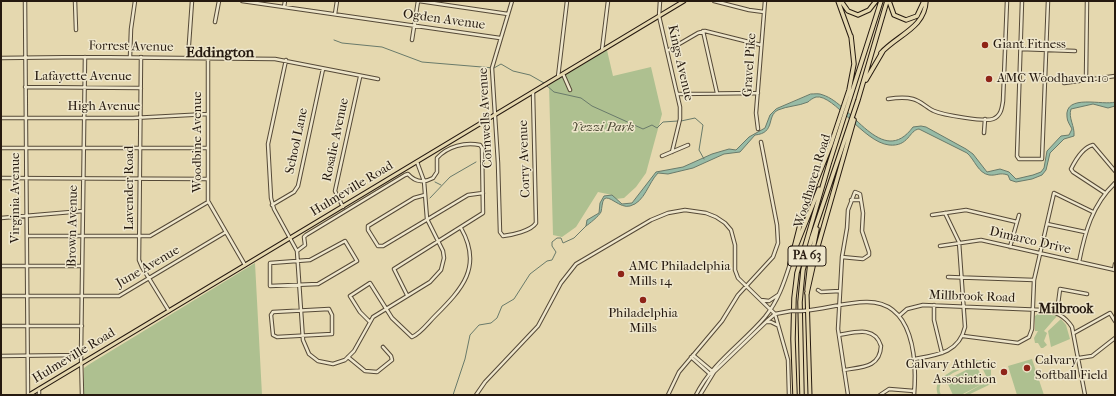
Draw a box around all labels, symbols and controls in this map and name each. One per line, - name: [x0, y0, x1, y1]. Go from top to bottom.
- street label: Ogden Avenue: [402, 7, 486, 33]
- street label: Kings Avenue: [664, 24, 696, 102]
- street label: Gravel Pike: [740, 32, 760, 98]
- place label: Giant Fitness: [993, 37, 1066, 53]
- street label: Forrest Avenue: [88, 38, 174, 56]
- marker: Giant Fitness: [980, 40, 990, 50]
- district label: Eddington: [186, 44, 254, 62]
- street label: Cornwells Avenue: [476, 67, 496, 169]
- street label: Lafayette Avenue: [34, 69, 132, 85]
- place label: AMC Woodhaven 10: [997, 71, 1109, 87]
- marker: AMC Woodhaven 10: [984, 74, 994, 84]
- street label: Woodbine Avenue: [190, 91, 206, 193]
- street label: Rosalie Avenue: [320, 97, 352, 183]
- street label: High Avenue: [67, 99, 141, 115]
- street label: School Lane: [282, 107, 312, 175]
- street label: Corry Avenue: [516, 120, 534, 198]
- park label: Yezzi Park: [572, 120, 634, 136]
- street label: Woodhaven Road: [791, 132, 835, 230]
- street label: Lavender Road: [122, 146, 138, 230]
- street label: Virginia Avenue: [8, 153, 24, 243]
- street label: Hulmeville Road: [308, 158, 396, 220]
- street label: Brown Avenue: [64, 185, 82, 267]
- street label: Dimarco Drive: [988, 224, 1072, 258]
- street label: June Avenue: [113, 243, 183, 291]
- road number: PA 63: [788, 246, 826, 266]
- place label: AMC Philadelphia Mills 14: [629, 259, 730, 290]
- marker: AMC Philadelphia Mills 14: [616, 269, 626, 279]
- street label: Millbrook Road: [928, 288, 1016, 306]
- marker: Philadelphia Mills: [638, 295, 648, 305]
- district label: Milbrook: [1038, 302, 1094, 318]
- place label: Philadelphia Mills: [608, 306, 678, 337]
- street label: Hulmeville Road: [30, 325, 118, 387]
- place label: Calvary Softball Field: [1035, 353, 1108, 384]
- place label: Calvary Athletic Association: [906, 357, 996, 388]
- marker: Calvary Softball Field: [1022, 363, 1032, 373]
- marker: Calvary Athletic Association: [999, 367, 1009, 377]

